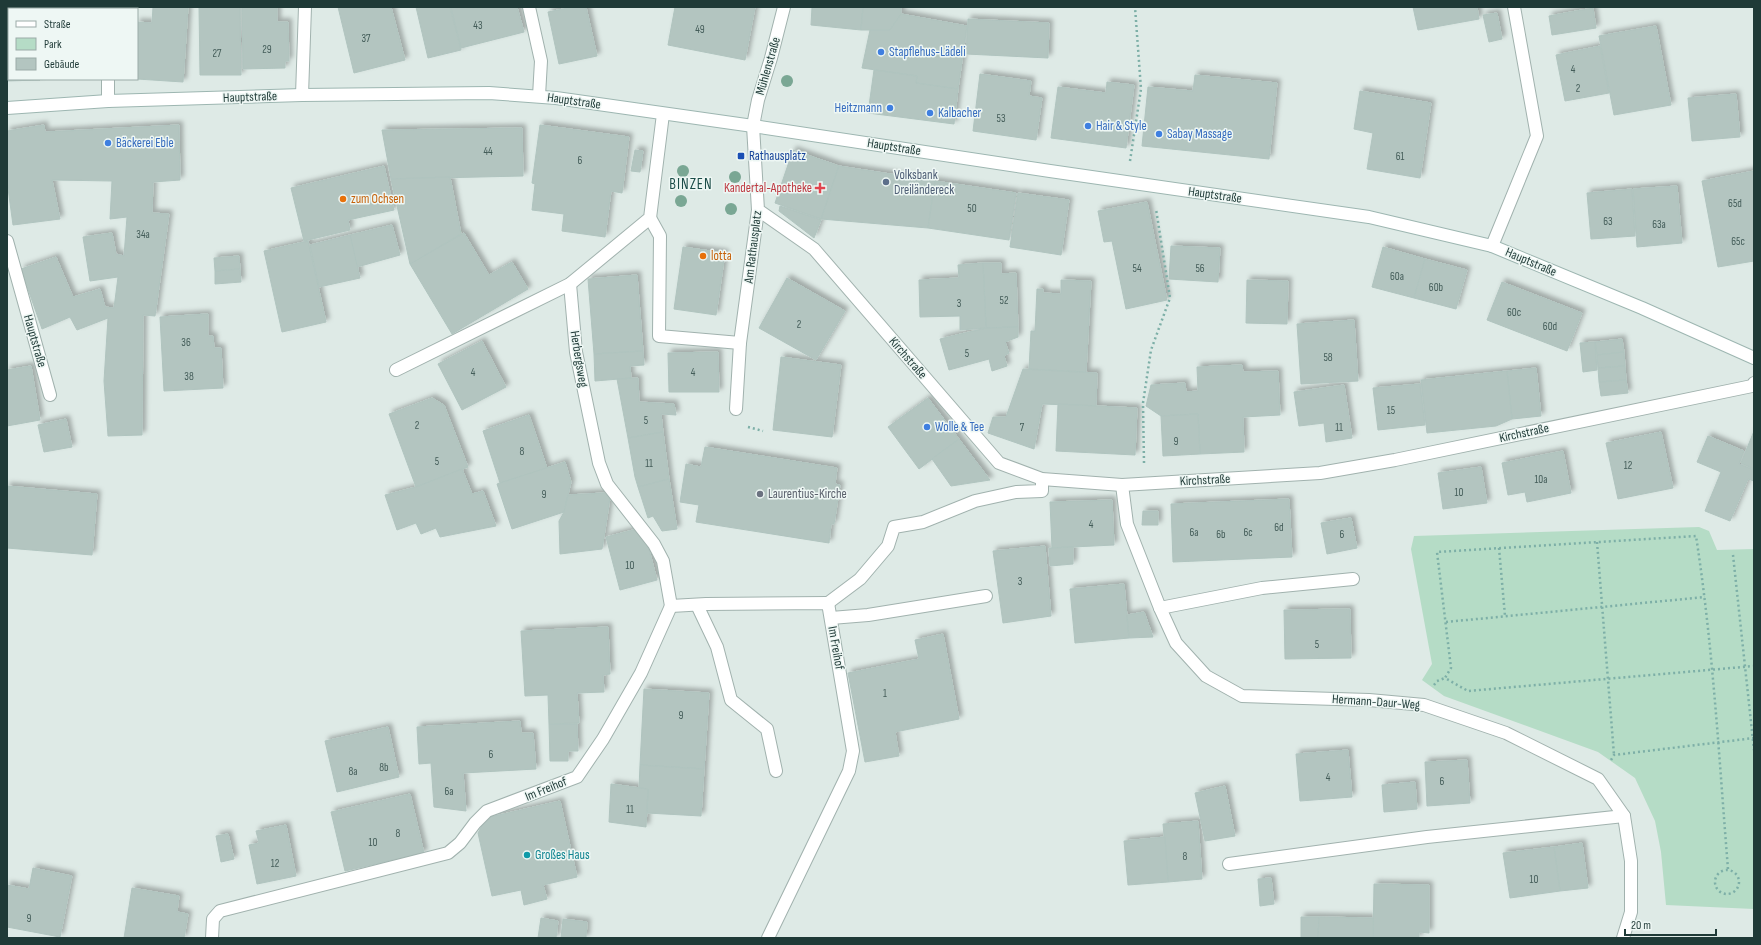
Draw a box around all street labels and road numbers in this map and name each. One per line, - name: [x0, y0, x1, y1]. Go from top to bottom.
- street label: Mühlenstraße: [752, 35, 784, 97]
- street label: Hauptstraße: [223, 88, 277, 106]
- street label: Hauptstraße: [546, 89, 602, 113]
- street label: Hauptstraße: [866, 135, 922, 159]
- street label: Hauptstraße: [1187, 183, 1243, 207]
- street label: Am Rathausplatz: [740, 209, 765, 285]
- street label: Hauptstraße: [1503, 244, 1559, 280]
- street label: Hauptstraße: [20, 313, 50, 369]
- street label: Herbergsweg: [567, 330, 591, 388]
- street label: Kirchstraße: [885, 334, 931, 382]
- street label: Kirchstraße: [1498, 420, 1550, 446]
- street label: Kirchstraße: [1179, 471, 1231, 489]
- street label: Im Freihof: [824, 625, 848, 671]
- street label: Hermann-Daur-Weg: [1331, 691, 1421, 713]
- street label: Im Freihof: [523, 773, 570, 805]

